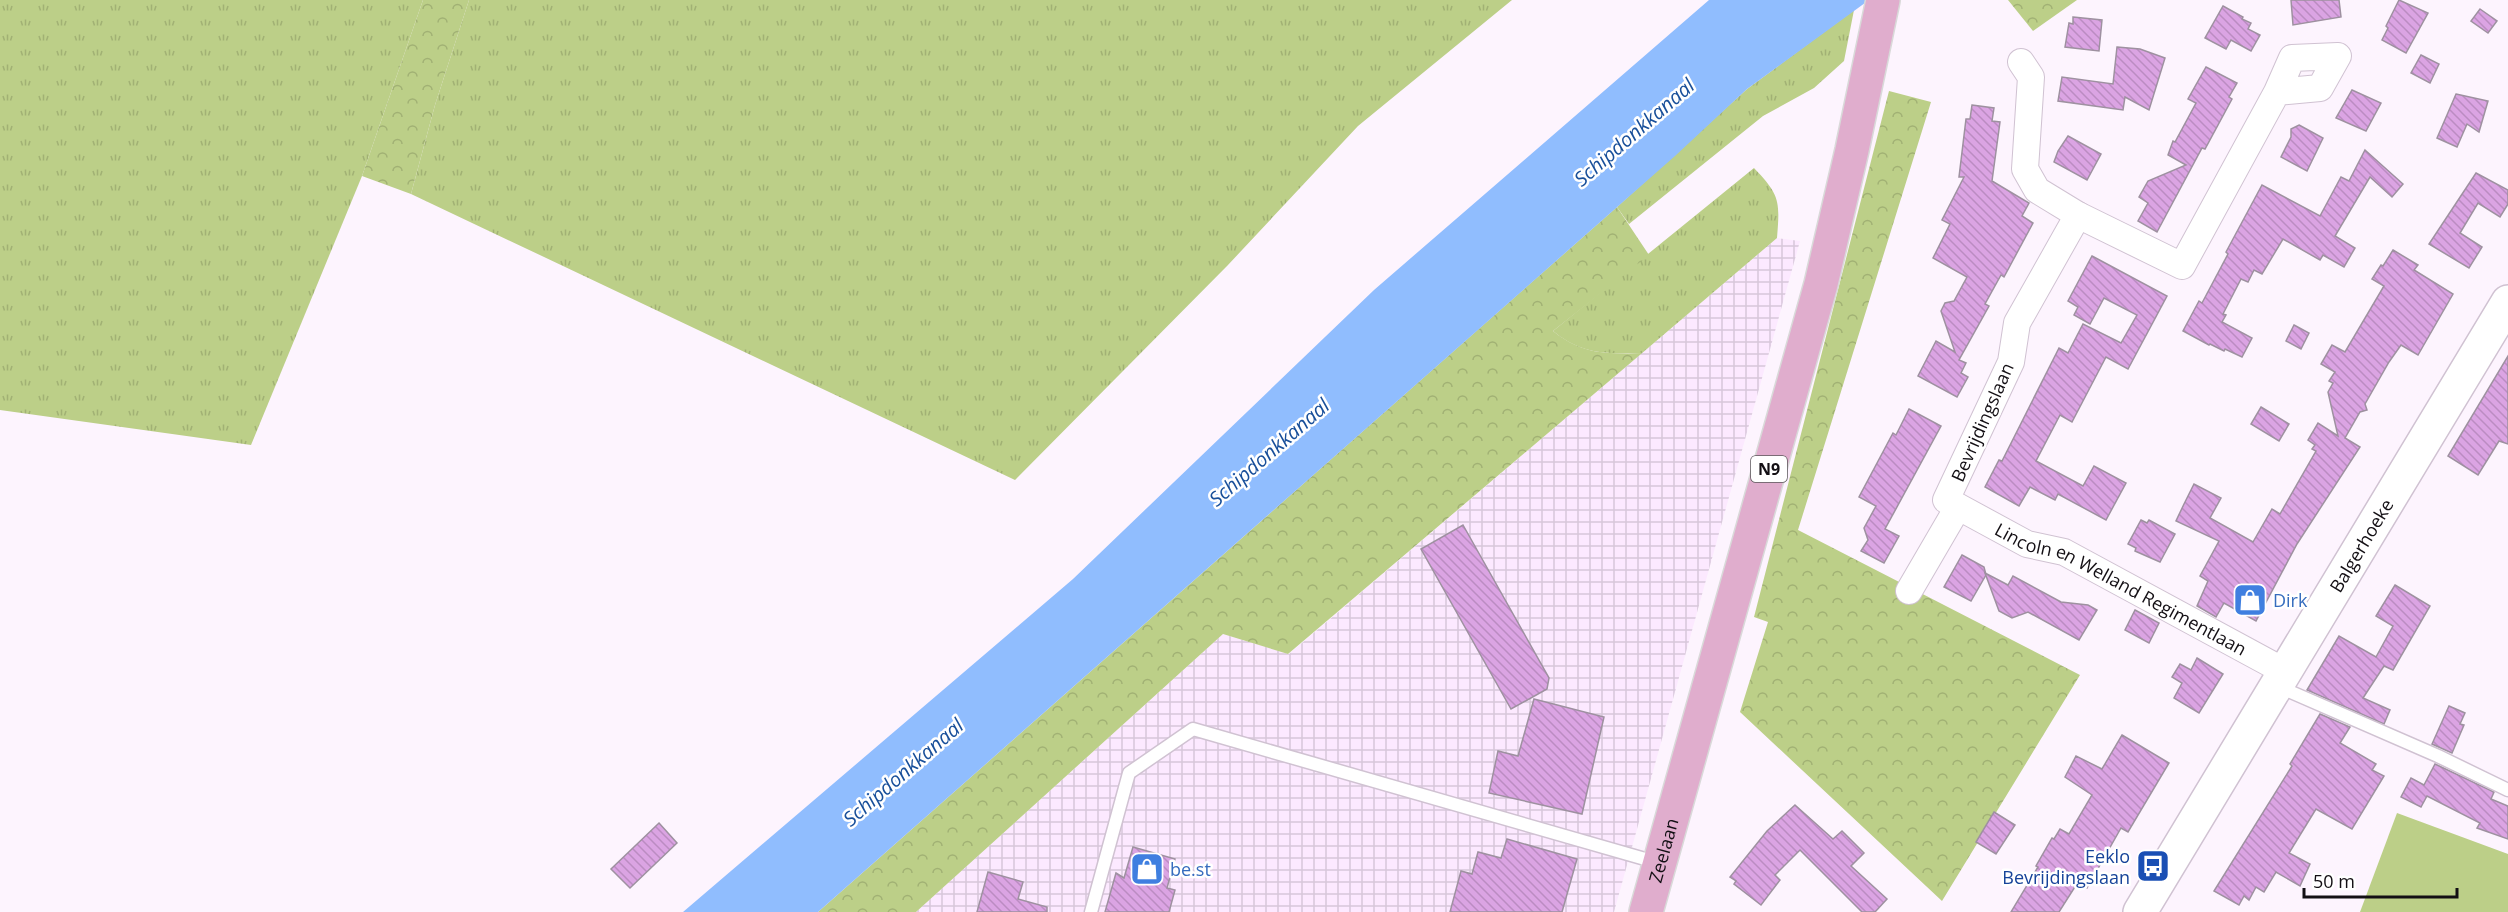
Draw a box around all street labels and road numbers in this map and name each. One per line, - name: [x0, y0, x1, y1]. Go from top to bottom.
- street label: Bevrijdingslaan: [1945, 359, 2019, 485]
- road number: N9: [1751, 456, 1787, 482]
- street label: Balgerhoeke: [2324, 494, 2398, 597]
- street label: Lincoln en Welland Regimentlaan: [1991, 517, 2251, 661]
- street label: Zeelaan: [1643, 815, 1684, 885]

